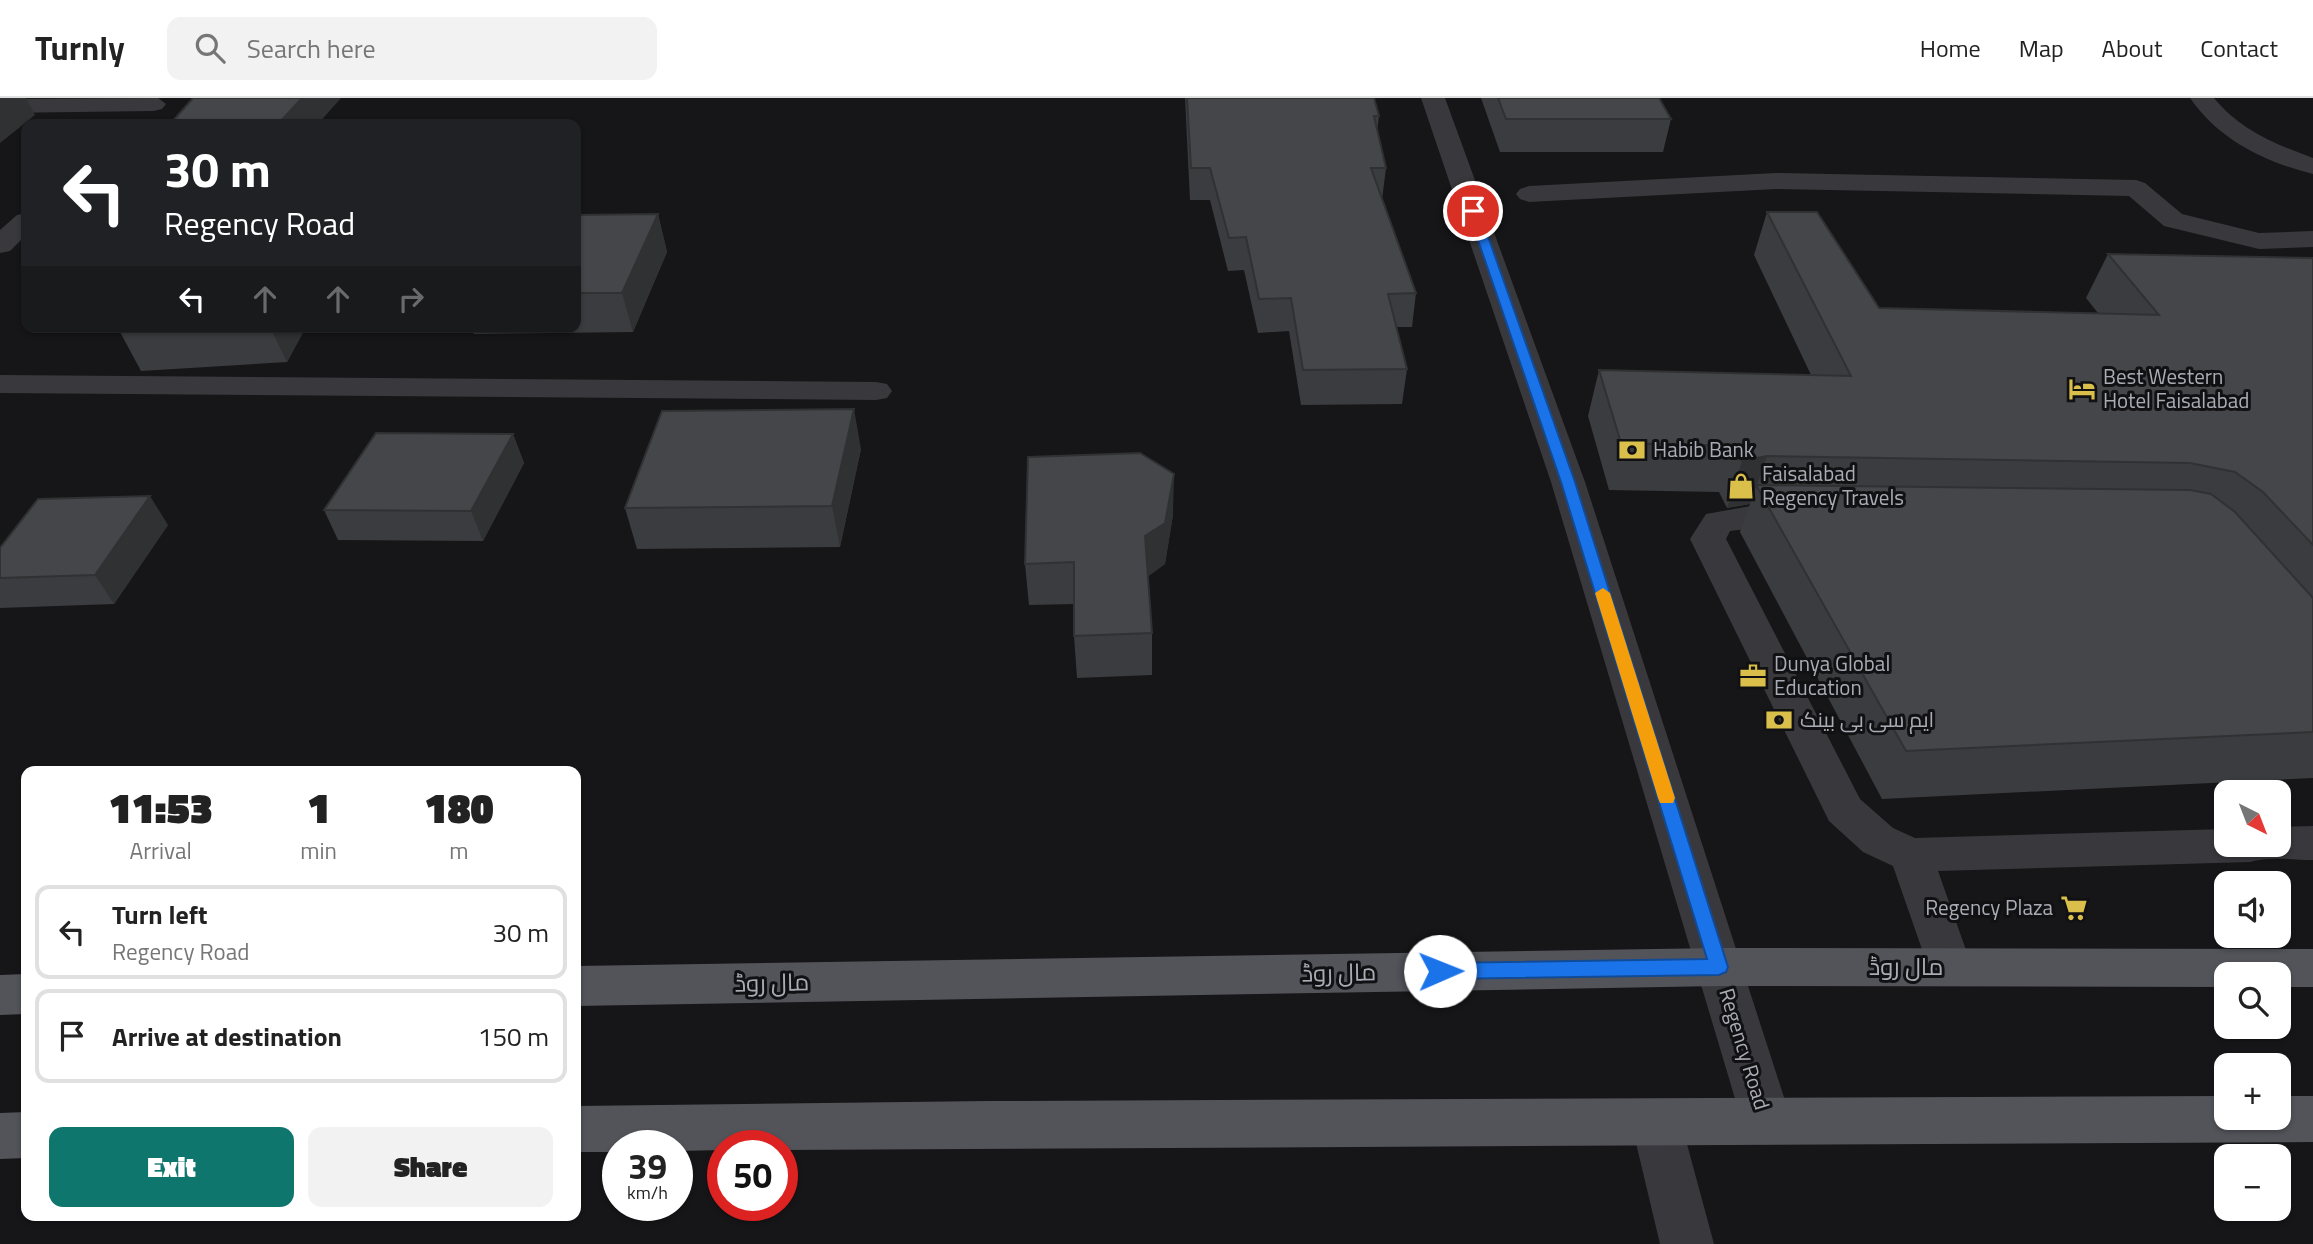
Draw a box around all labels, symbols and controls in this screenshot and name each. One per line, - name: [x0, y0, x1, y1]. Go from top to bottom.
- search box: [167, 17, 657, 80]
- text: Turnly: [35, 23, 125, 73]
- icon: search: [191, 29, 229, 67]
- text: Search here: [247, 29, 376, 68]
- text: Home: [1920, 30, 1981, 66]
- text: Map: [2019, 30, 2064, 66]
- text: About: [2102, 30, 2162, 66]
- text: Contact: [2200, 30, 2278, 66]
- text: 30 m: [164, 131, 271, 206]
- icon: left: [49, 147, 140, 238]
- pin: [1443, 181, 1503, 241]
- icon: arrive: [1454, 192, 1492, 230]
- text: Regency Road: [164, 199, 355, 247]
- icon: left: [173, 280, 211, 318]
- icon: ahead: [246, 280, 284, 318]
- icon: ahead: [319, 280, 357, 318]
- icon: right: [392, 280, 430, 318]
- place label: Best Western Hotel Faisalabad: [2103, 360, 2249, 416]
- hotel icon: Best Western Hotel Faisalabad: [2067, 374, 2097, 404]
- place label: Habib Bank: [1653, 433, 1754, 465]
- bank icon: Habib Bank: [1617, 435, 1647, 465]
- place label: Faisalabad Regency Travels: [1762, 457, 1904, 513]
- shop icon: Faisalabad Regency Travels: [1726, 471, 1756, 501]
- place label: Dunya Global Education: [1774, 647, 1890, 703]
- office icon: Dunya Global Education: [1738, 661, 1768, 691]
- place label: ایم سی بی بینک: [1800, 703, 1934, 735]
- bank icon: ایم سی بی بینک: [1764, 705, 1794, 735]
- text: 11:53: [108, 775, 213, 839]
- text: 1: [307, 775, 330, 839]
- text: 180: [424, 775, 494, 839]
- north arrow: [2214, 780, 2291, 858]
- map controls: [2214, 780, 2291, 1221]
- text: Arrival: [129, 833, 192, 868]
- text: min: [300, 833, 337, 868]
- text: m: [449, 833, 469, 868]
- button: sound: [2214, 871, 2291, 948]
- place label: Regency Plaza: [1925, 891, 2053, 923]
- supermarket icon: Regency Plaza: [2059, 893, 2089, 923]
- text: Turn left: [112, 895, 207, 934]
- icon: left: [53, 913, 91, 951]
- text: 30 m: [492, 913, 549, 952]
- text: Regency Road: [112, 934, 249, 969]
- position arrow: [1403, 934, 1477, 1008]
- street label: مال روڈ: [1869, 948, 1943, 984]
- street label: مال روڈ: [1301, 953, 1377, 991]
- button: search: [2214, 962, 2291, 1039]
- street label: مال روڈ: [734, 963, 810, 1001]
- street label: Regency Road: [1711, 984, 1779, 1113]
- icon: arrive: [53, 1017, 91, 1055]
- text: Arrive at destination: [112, 1017, 342, 1056]
- text: 150 m: [478, 1017, 549, 1056]
- button: +: [2214, 1053, 2291, 1130]
- button: Exit: [49, 1127, 294, 1207]
- button: Share: [308, 1127, 553, 1207]
- speed limit sign: 50: [707, 1130, 798, 1221]
- text: 39: [628, 1139, 667, 1193]
- button: −: [2214, 1144, 2291, 1221]
- text: km/h: [627, 1179, 668, 1206]

